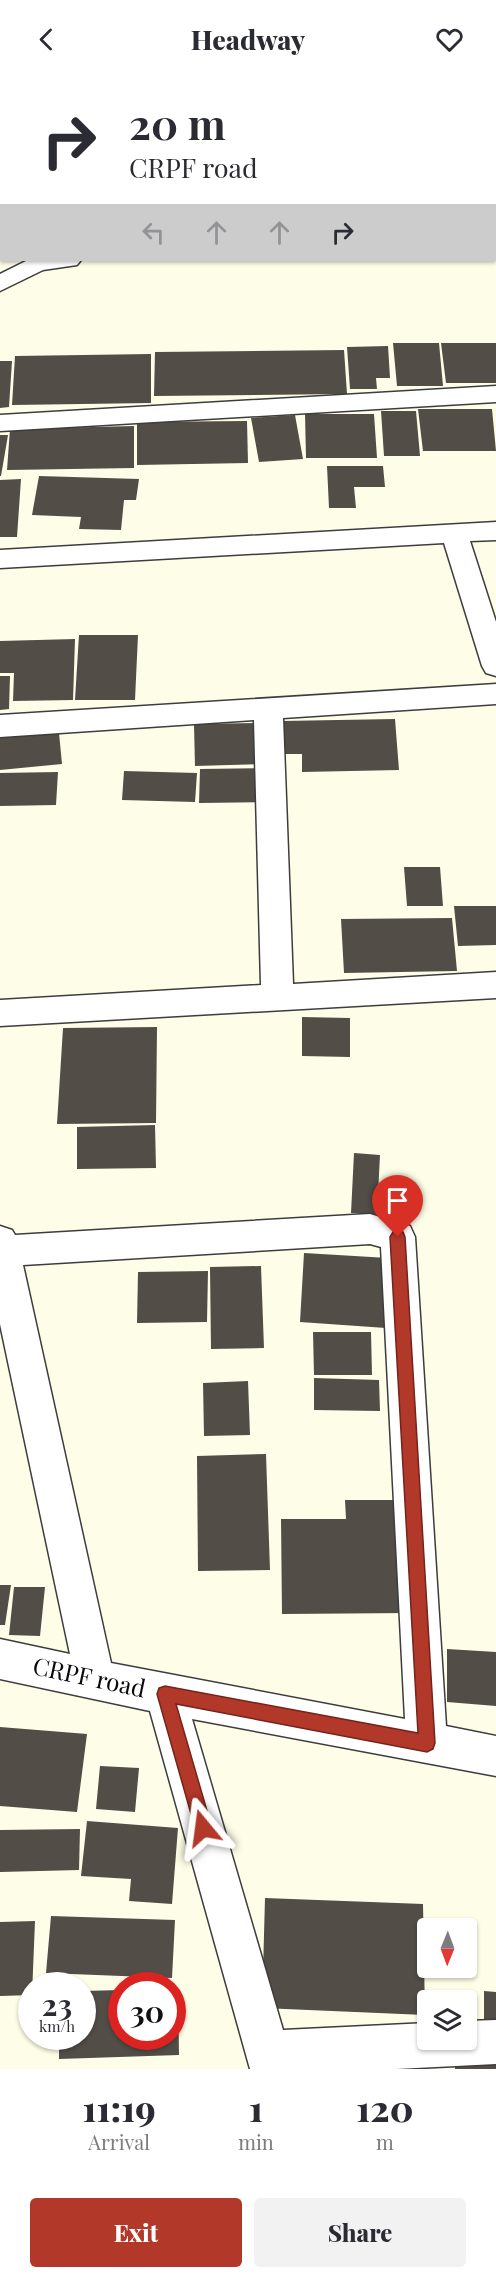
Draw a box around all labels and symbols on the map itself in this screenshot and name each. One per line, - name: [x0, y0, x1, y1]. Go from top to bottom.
- pin: [372, 1175, 423, 1237]
- street label: CRPF road: [30, 1648, 149, 1704]
- position arrow: [171, 1796, 235, 1860]
- north arrow: [417, 1918, 477, 1978]
- speed limit sign: 30: [108, 1972, 186, 2050]

